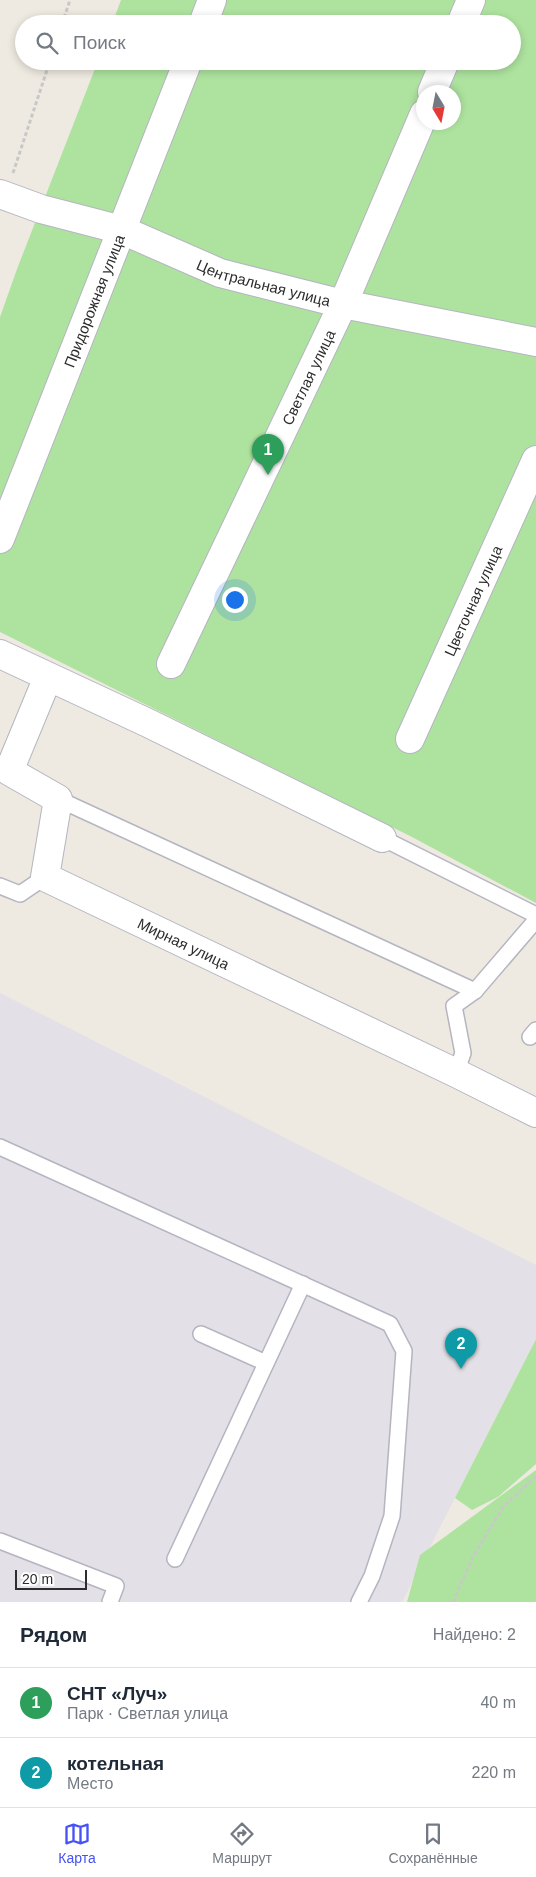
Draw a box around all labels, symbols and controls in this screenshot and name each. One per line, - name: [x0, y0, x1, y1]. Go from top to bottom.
- search box: [15, 15, 521, 70]
- icon: search: [33, 29, 61, 57]
- text: Поиск: [73, 32, 126, 53]
- north arrow: [416, 85, 461, 130]
- street label: Придорожная улица: [60, 231, 128, 370]
- street label: Центральная улица: [194, 255, 333, 309]
- street label: Светлая улица: [278, 326, 338, 428]
- pin: 1: [252, 434, 284, 475]
- street label: Цветочная улица: [440, 542, 505, 658]
- your location: [222, 587, 248, 613]
- street label: Мирная улица: [135, 914, 233, 973]
- pin: 2: [445, 1328, 477, 1369]
- scale bar: [15, 1567, 88, 1590]
- text: 20 m: [22, 1571, 53, 1587]
- text: Рядом: [20, 1623, 87, 1646]
- text: Найдено: 2: [433, 1626, 516, 1643]
- text: СНТ «Луч»: [67, 1683, 167, 1704]
- text: 1: [32, 1694, 40, 1711]
- text: 40 m: [480, 1694, 516, 1711]
- text: Парк · Светлая улица: [67, 1705, 228, 1722]
- text: котельная: [67, 1753, 164, 1774]
- text: 2: [32, 1764, 40, 1781]
- text: 220 m: [472, 1764, 516, 1781]
- text: Место: [67, 1775, 113, 1792]
- tab: Карта: [58, 1820, 96, 1866]
- tab: Маршрут: [212, 1820, 272, 1866]
- tab: Сохранённые: [389, 1820, 478, 1866]

